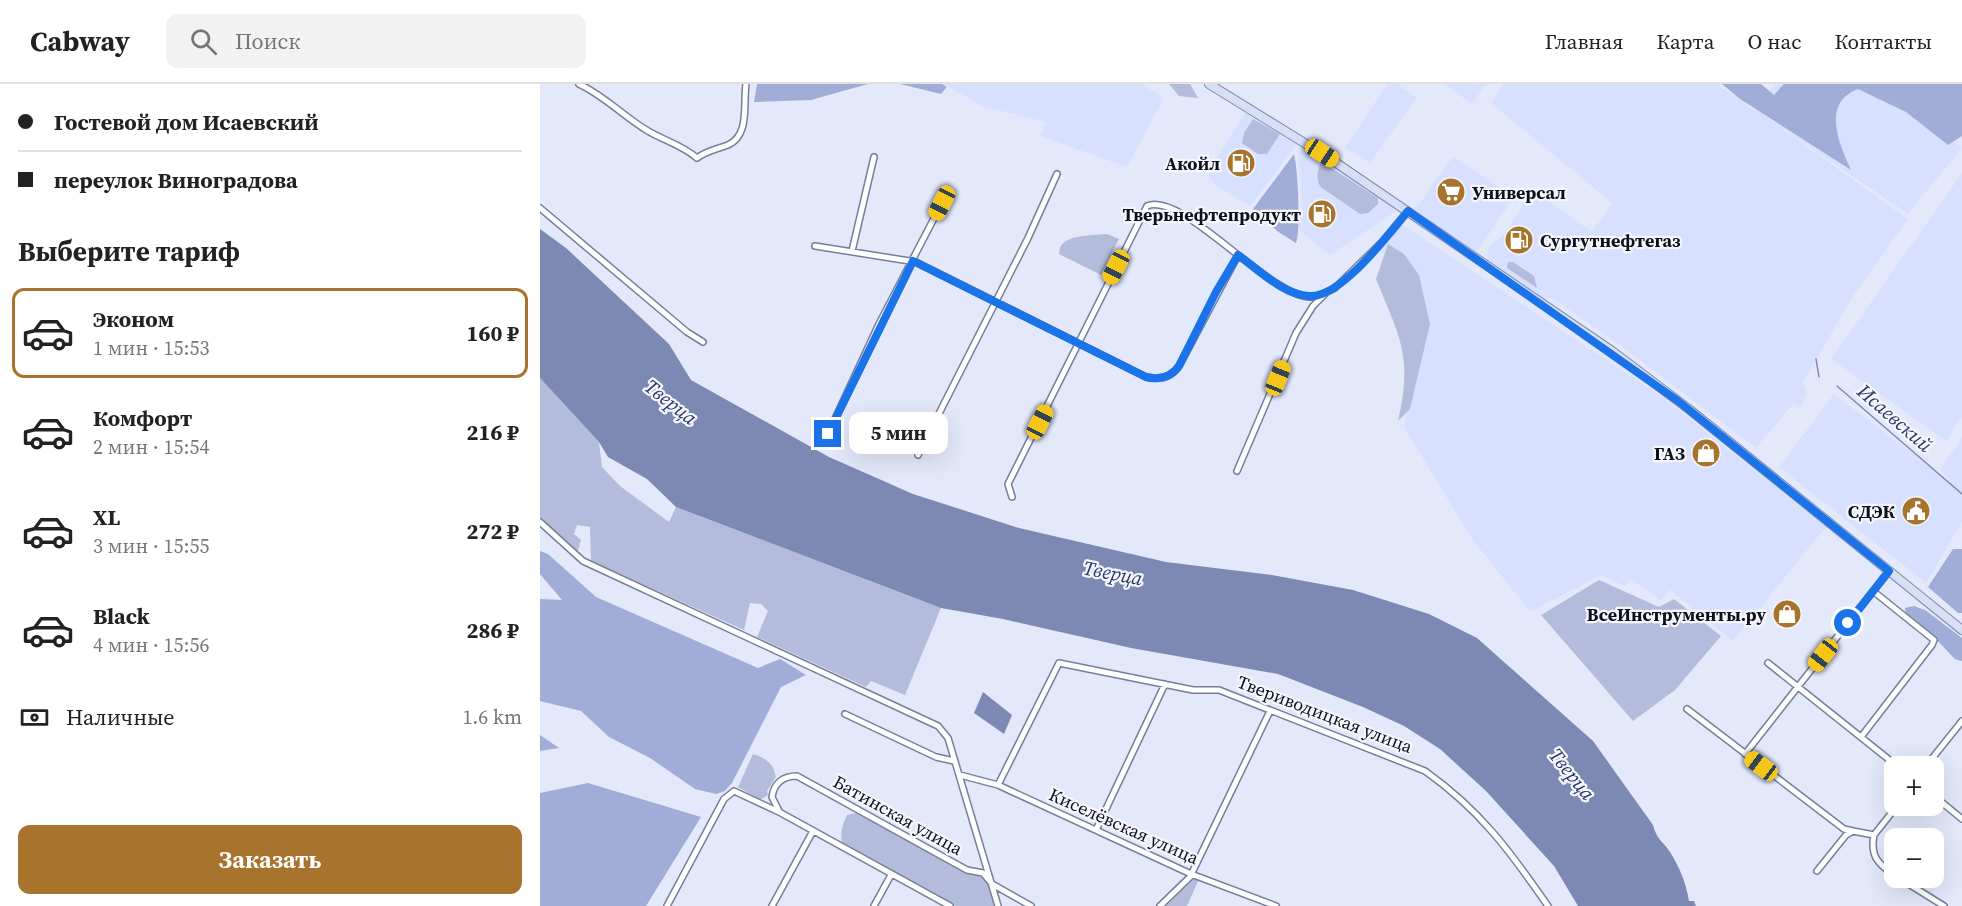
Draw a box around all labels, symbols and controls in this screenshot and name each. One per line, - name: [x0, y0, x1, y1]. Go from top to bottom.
- search box: [166, 14, 586, 68]
- text: Cabway: [30, 22, 130, 60]
- icon: search: [187, 25, 220, 58]
- text: Поиск: [235, 26, 300, 56]
- text: Главная: [1545, 27, 1623, 56]
- text: Карта: [1656, 27, 1714, 56]
- text: О нас: [1747, 27, 1801, 56]
- text: Контакты: [1834, 27, 1932, 56]
- text: Гостевой дом Исаевский: [54, 107, 319, 137]
- car: [1302, 136, 1342, 170]
- fuel station icon: Акойл: [1225, 147, 1257, 179]
- place label: Акойл: [1165, 151, 1220, 176]
- text: переулок Виноградова: [54, 165, 298, 195]
- supermarket icon: Универсал: [1435, 176, 1467, 208]
- place label: Универсал: [1472, 180, 1566, 205]
- car: [926, 183, 958, 223]
- fuel station icon: Тверьнефтепродукт: [1306, 198, 1338, 230]
- place label: Тверьнефтепродукт: [1122, 202, 1301, 227]
- fuel station icon: Сургутнефтегаз: [1503, 224, 1535, 256]
- place label: Сургутнефтегаз: [1540, 228, 1681, 253]
- text: Выберите тариф: [18, 233, 240, 270]
- car: [1100, 247, 1132, 287]
- text: Эконом: [93, 304, 174, 334]
- icon: car: [21, 306, 75, 360]
- text: 160 ₽: [467, 318, 519, 348]
- text: 1 мин · 15:53: [93, 334, 209, 362]
- car: [1263, 358, 1293, 398]
- water label: Тверца: [639, 373, 704, 432]
- water label: Исаевский: [1850, 377, 1939, 459]
- car: [1024, 402, 1056, 442]
- text: Комфорт: [93, 403, 192, 433]
- icon: car: [21, 405, 75, 459]
- callout: 5 мин: [849, 413, 948, 455]
- text: 216 ₽: [467, 417, 519, 447]
- text: 5 мин: [871, 419, 926, 447]
- route end: [814, 420, 841, 447]
- text: 2 мин · 15:54: [93, 433, 209, 461]
- shop icon: ГАЗ: [1690, 437, 1722, 469]
- place label: ГАЗ: [1654, 441, 1685, 466]
- public building icon: СДЭК: [1900, 495, 1932, 527]
- place label: СДЭК: [1848, 499, 1895, 524]
- text: XL: [93, 502, 120, 532]
- icon: car: [21, 504, 75, 558]
- text: 272 ₽: [467, 516, 519, 546]
- text: 3 мин · 15:55: [93, 532, 209, 560]
- water label: Тверца: [1081, 554, 1146, 593]
- shop icon: ВсеИнструменты.ру: [1771, 598, 1803, 630]
- text: Black: [93, 601, 150, 631]
- place label: ВсеИнструменты.ру: [1587, 602, 1766, 627]
- icon: car: [21, 603, 75, 657]
- route start: [1834, 609, 1861, 636]
- text: 286 ₽: [467, 615, 519, 645]
- text: 4 мин · 15:56: [93, 631, 209, 659]
- car: [1805, 635, 1841, 675]
- street label: Твериводицкая улица: [1234, 669, 1417, 759]
- icon: cash: [18, 701, 51, 734]
- text: Наличные: [66, 702, 175, 732]
- text: 1.6 km: [462, 703, 522, 731]
- water label: Тверца: [1542, 742, 1602, 806]
- car: [1741, 748, 1781, 784]
- map controls: [1884, 756, 1944, 888]
- button: +: [1884, 756, 1944, 816]
- street label: Батинская улица: [829, 769, 968, 861]
- street label: Киселёвская улица: [1045, 782, 1204, 871]
- button: Заказать: [18, 825, 522, 894]
- button: −: [1884, 828, 1944, 888]

